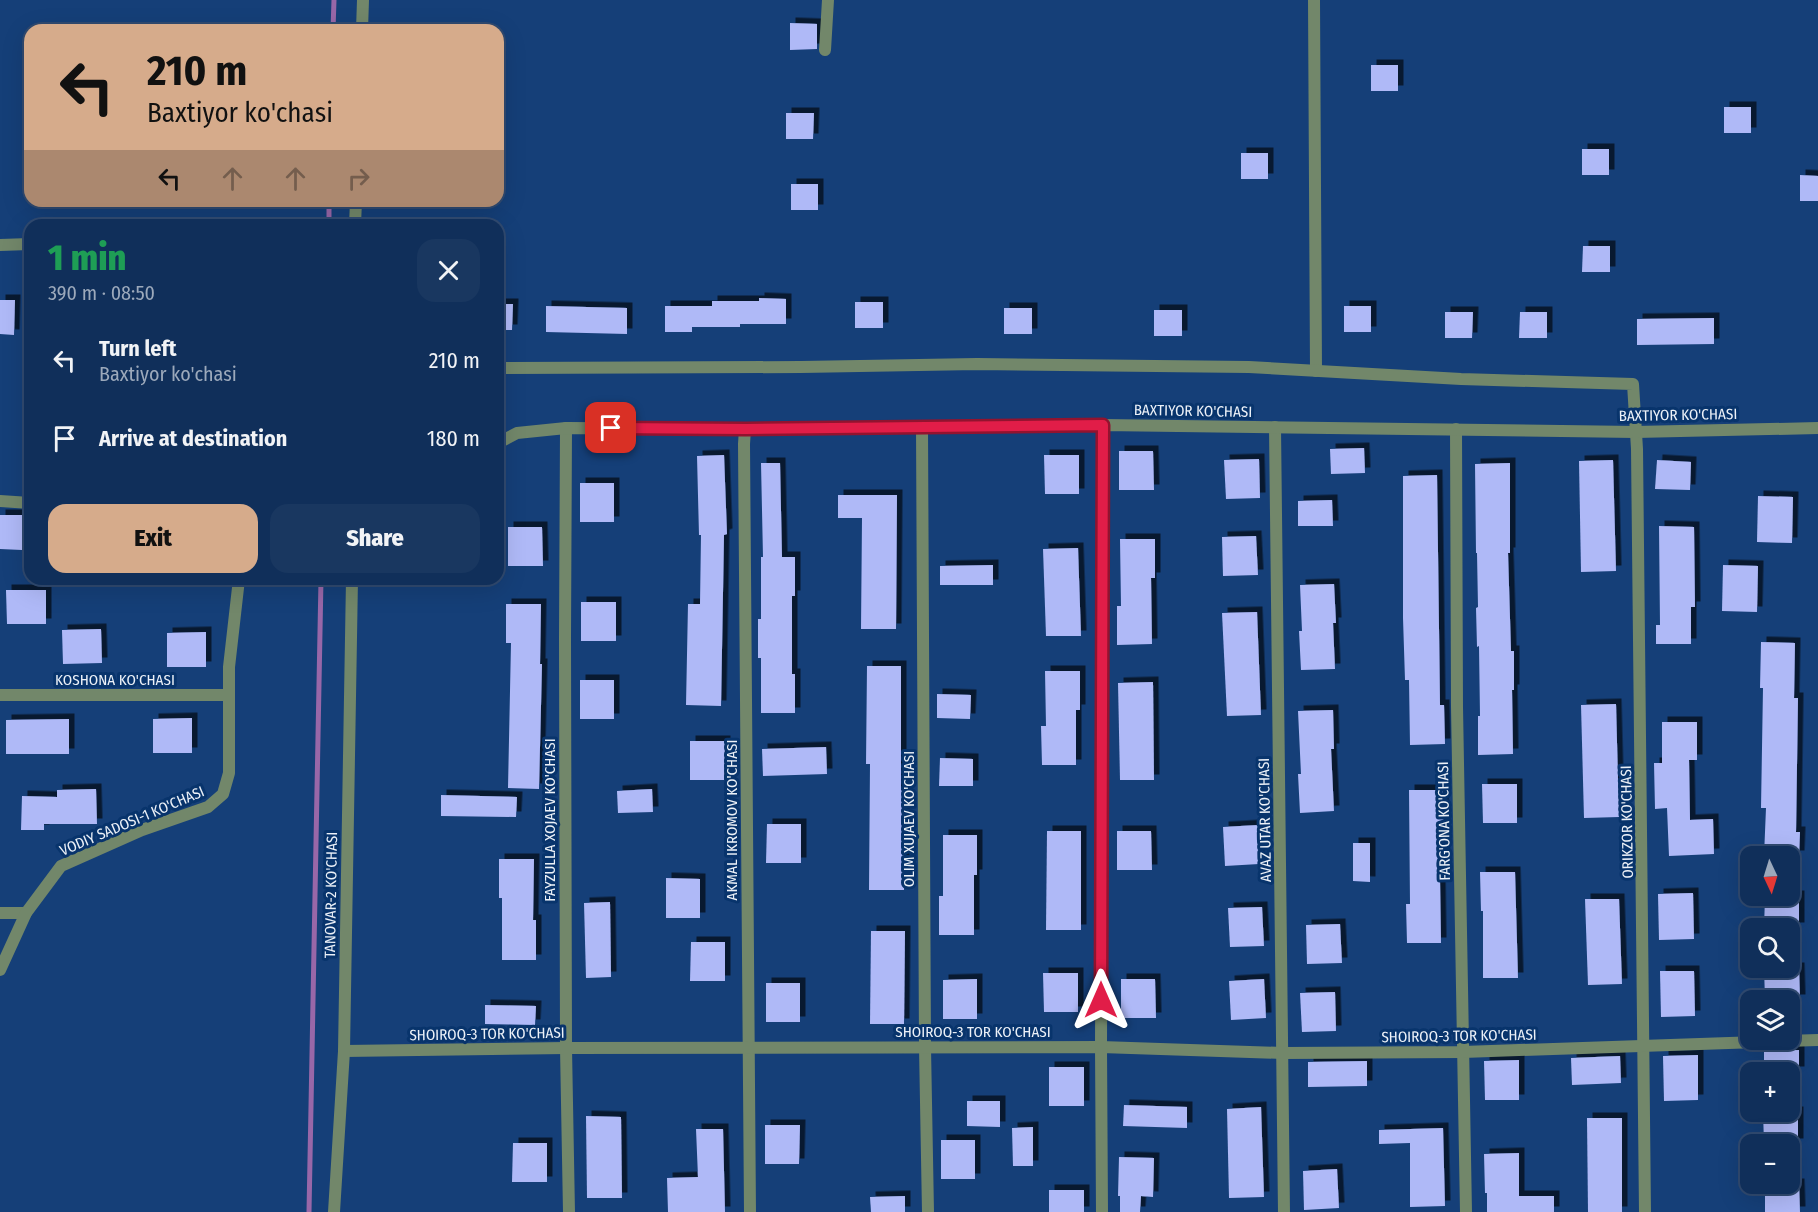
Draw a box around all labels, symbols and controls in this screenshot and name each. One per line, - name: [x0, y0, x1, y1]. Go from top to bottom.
- text: 210 m: [147, 46, 247, 96]
- icon: left: [48, 48, 126, 126]
- text: Baxtiyor ko'chasi: [147, 97, 333, 129]
- icon: left: [153, 162, 186, 195]
- icon: ahead: [216, 162, 249, 195]
- icon: ahead: [279, 162, 312, 195]
- icon: right: [342, 162, 375, 195]
- text: 1 min: [48, 236, 126, 280]
- button: close: [417, 239, 480, 302]
- text: 390 m · 08:50: [48, 281, 155, 305]
- text: Turn left: [99, 335, 177, 362]
- icon: left: [48, 344, 81, 377]
- text: 210 m: [429, 347, 480, 374]
- text: Baxtiyor ko'chasi: [99, 362, 237, 386]
- street label: BAXTIYOR KO'CHASI: [1134, 401, 1252, 421]
- pin: [585, 402, 636, 453]
- street label: BAXTIYOR KO'CHASI: [1619, 405, 1737, 425]
- icon: arrive: [594, 411, 627, 444]
- icon: arrive: [48, 422, 81, 455]
- text: Arrive at destination: [99, 425, 287, 452]
- text: 180 m: [427, 425, 480, 452]
- button: Exit: [48, 504, 258, 573]
- button: Share: [270, 504, 480, 573]
- street label: KOSHONA KO'CHASI: [55, 671, 175, 689]
- street label: FAYZULLA XOJAEV KO'CHASI: [541, 738, 559, 902]
- street label: AKMAL IKROMOV KO'CHASI: [723, 740, 741, 900]
- street label: OLIM XUJAEV KO'CHASI: [900, 751, 918, 887]
- street label: AVAZ UTAR KO'CHASI: [1255, 758, 1275, 882]
- street label: FARG'ONA KO'CHASI: [1434, 761, 1454, 881]
- street label: ORIKZOR KO'CHASI: [1617, 765, 1637, 879]
- street label: VODIY SADOSI-1 KO'CHASI: [57, 782, 207, 860]
- street label: TANOVAR-2 KO'CHASI: [321, 832, 341, 958]
- north arrow: [1740, 846, 1800, 906]
- map controls: [1740, 846, 1800, 1194]
- button: search: [1740, 918, 1800, 978]
- position arrow: [1069, 968, 1133, 1032]
- button: layers: [1740, 990, 1800, 1050]
- street label: SHOIROQ-3 TOR KO'CHASI: [895, 1023, 1051, 1041]
- street label: SHOIROQ-3 TOR KO'CHASI: [409, 1024, 565, 1044]
- street label: SHOIROQ-3 TOR KO'CHASI: [1381, 1026, 1537, 1046]
- button: +: [1740, 1062, 1800, 1122]
- button: −: [1740, 1134, 1800, 1194]

